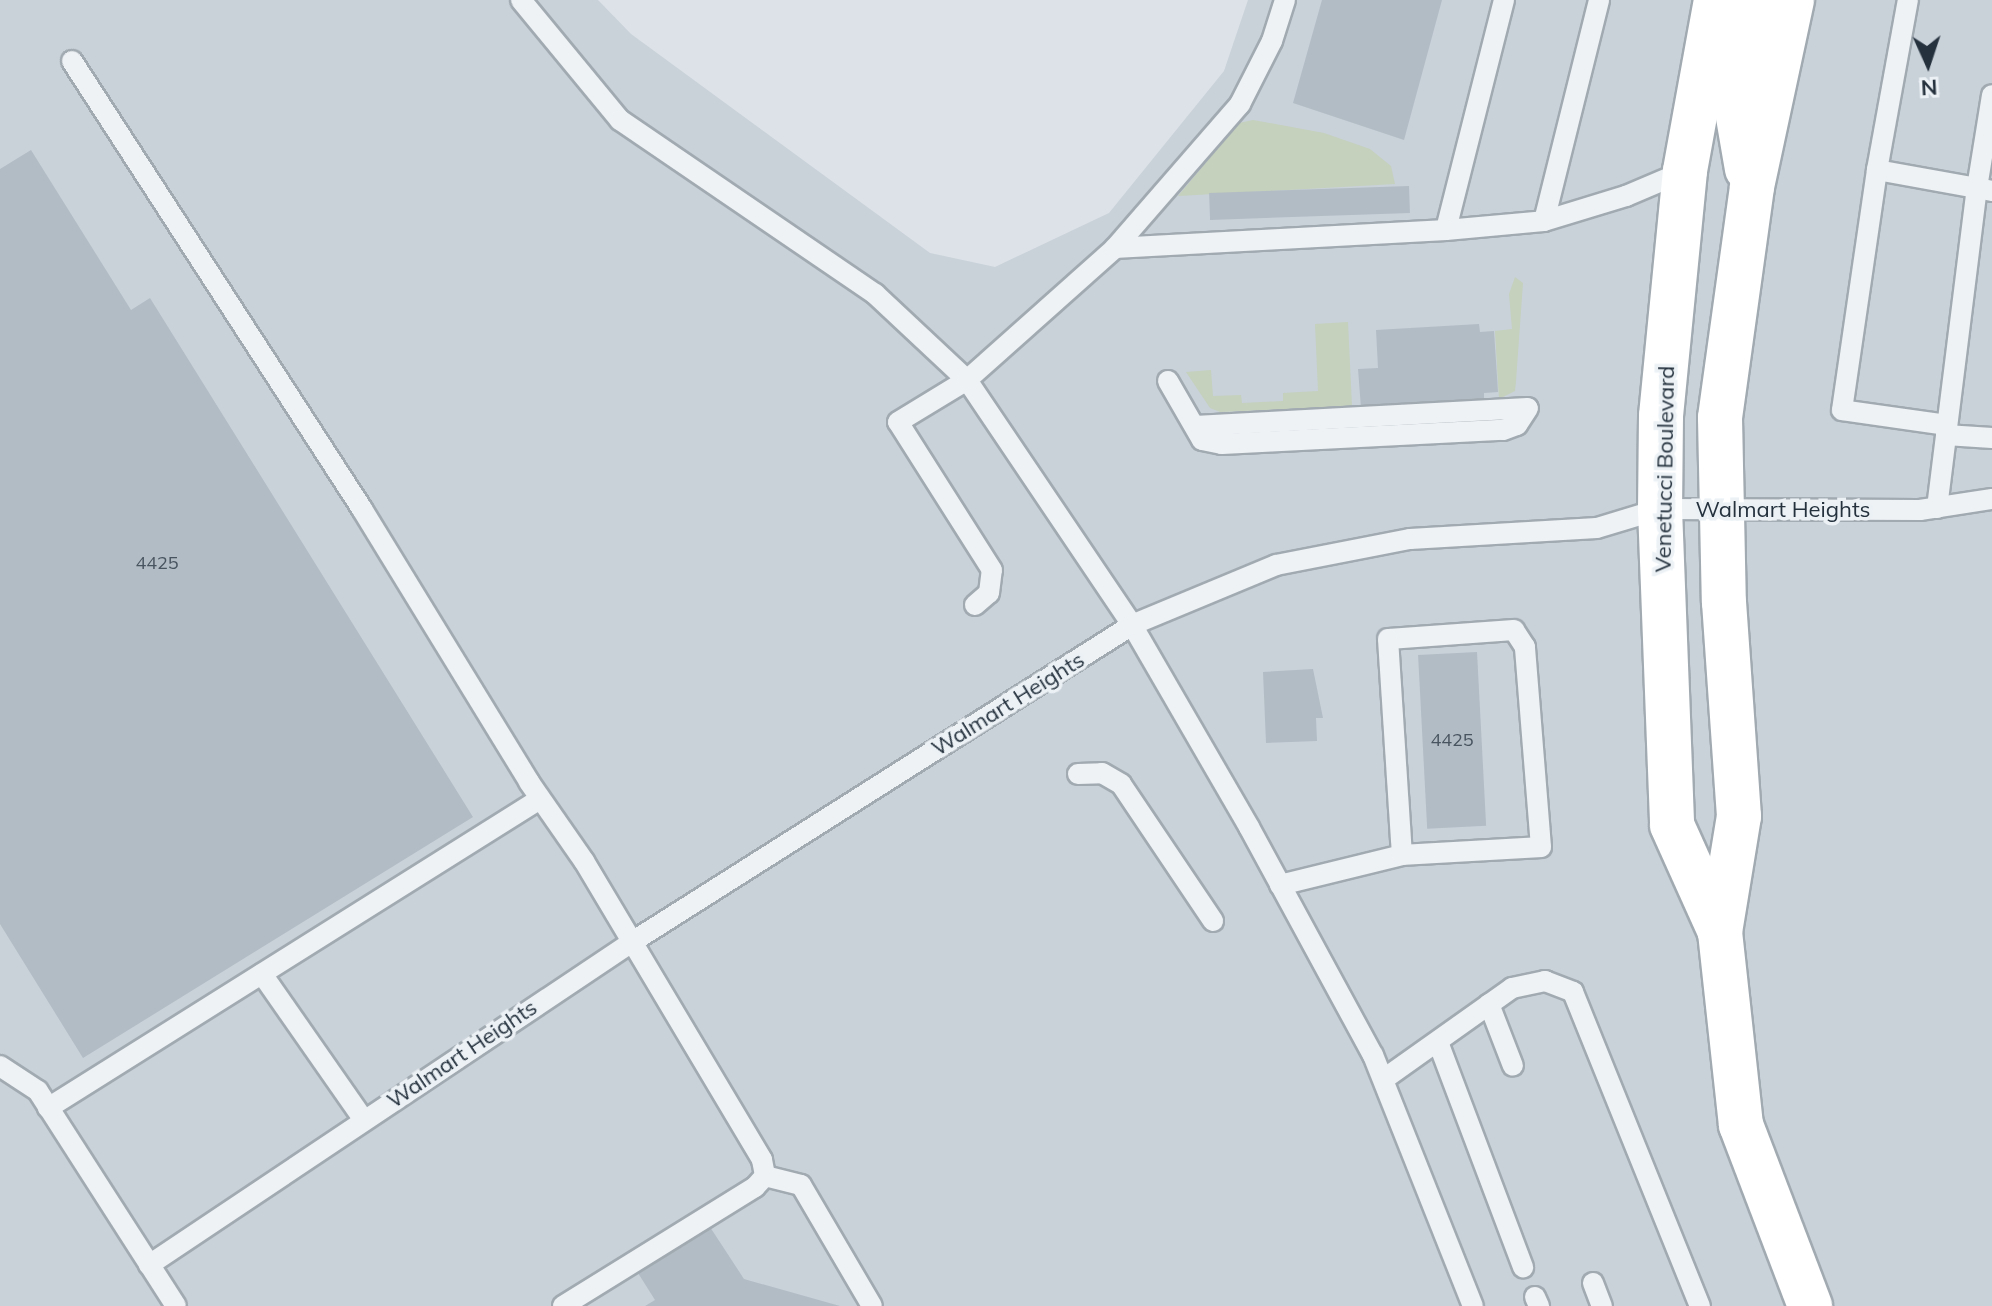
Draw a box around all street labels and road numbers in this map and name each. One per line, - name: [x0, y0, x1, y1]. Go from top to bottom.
- street label: Venetucci Boulevard: [1650, 365, 1680, 573]
- street label: Walmart Heights: [1696, 497, 1870, 523]
- street label: Walmart Heights: [927, 646, 1089, 762]
- street label: Walmart Heights: [382, 994, 542, 1114]

